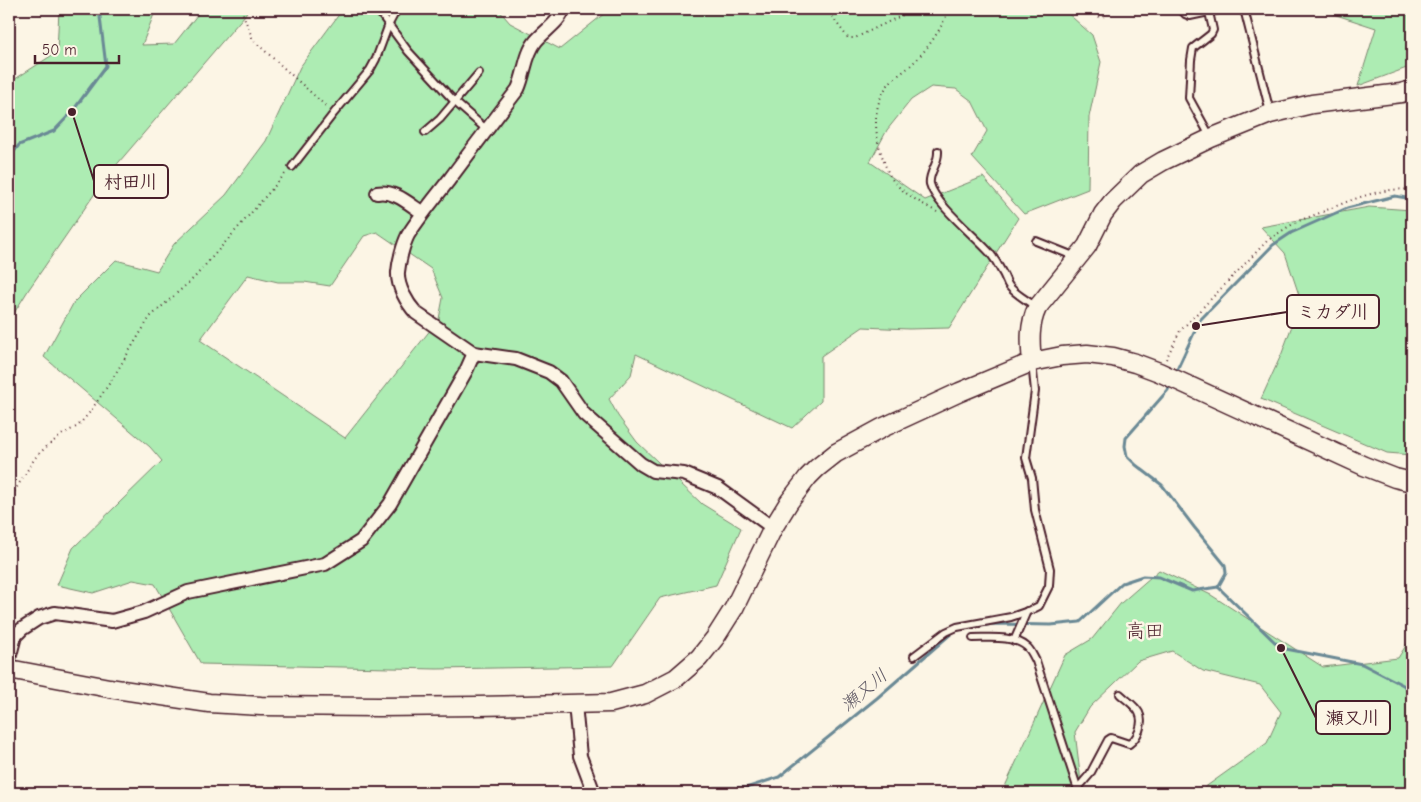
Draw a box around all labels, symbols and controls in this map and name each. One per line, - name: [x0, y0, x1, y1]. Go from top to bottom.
- scale bar: [35, 32, 119, 64]
- text: 50 m: [42, 41, 77, 59]
- callout: 村田川: [94, 165, 168, 198]
- text: 村田川: [104, 172, 158, 193]
- callout: ミカダ川: [1287, 295, 1379, 328]
- text: ミカダ川: [1297, 302, 1369, 323]
- district label: 高田: [1126, 620, 1164, 642]
- water label: 瀬又川: [837, 665, 892, 716]
- callout: 瀬又川: [1316, 701, 1390, 734]
- text: 瀬又川: [1326, 708, 1380, 729]

